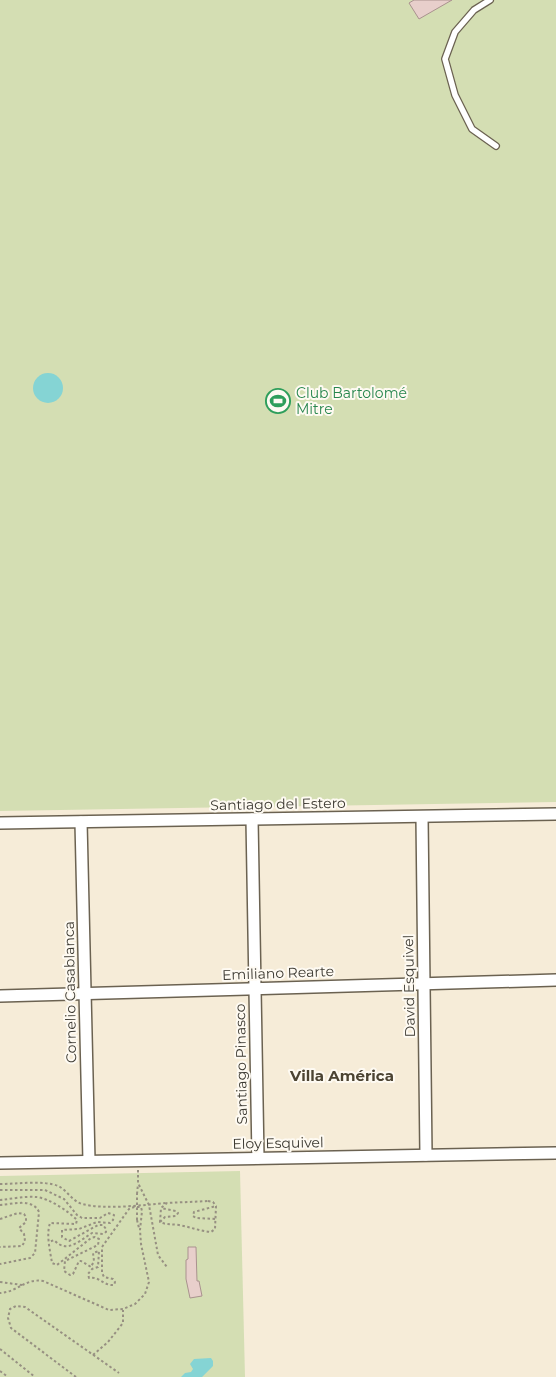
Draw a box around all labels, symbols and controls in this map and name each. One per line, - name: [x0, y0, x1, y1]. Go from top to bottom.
- place label: Club Bartolomé Mitre: [296, 384, 407, 418]
- sports icon: Club Bartolomé Mitre: [265, 388, 291, 414]
- street label: Santiago del Estero: [210, 794, 346, 814]
- street label: Cornelio Casablanca: [60, 921, 80, 1063]
- street label: David Esquivel: [399, 935, 419, 1037]
- street label: Emiliano Rearte: [222, 962, 334, 984]
- street label: Santiago Pinasco: [231, 1003, 251, 1125]
- district label: Villa América: [289, 1066, 394, 1085]
- street label: Eloy Esquivel: [232, 1133, 324, 1153]

